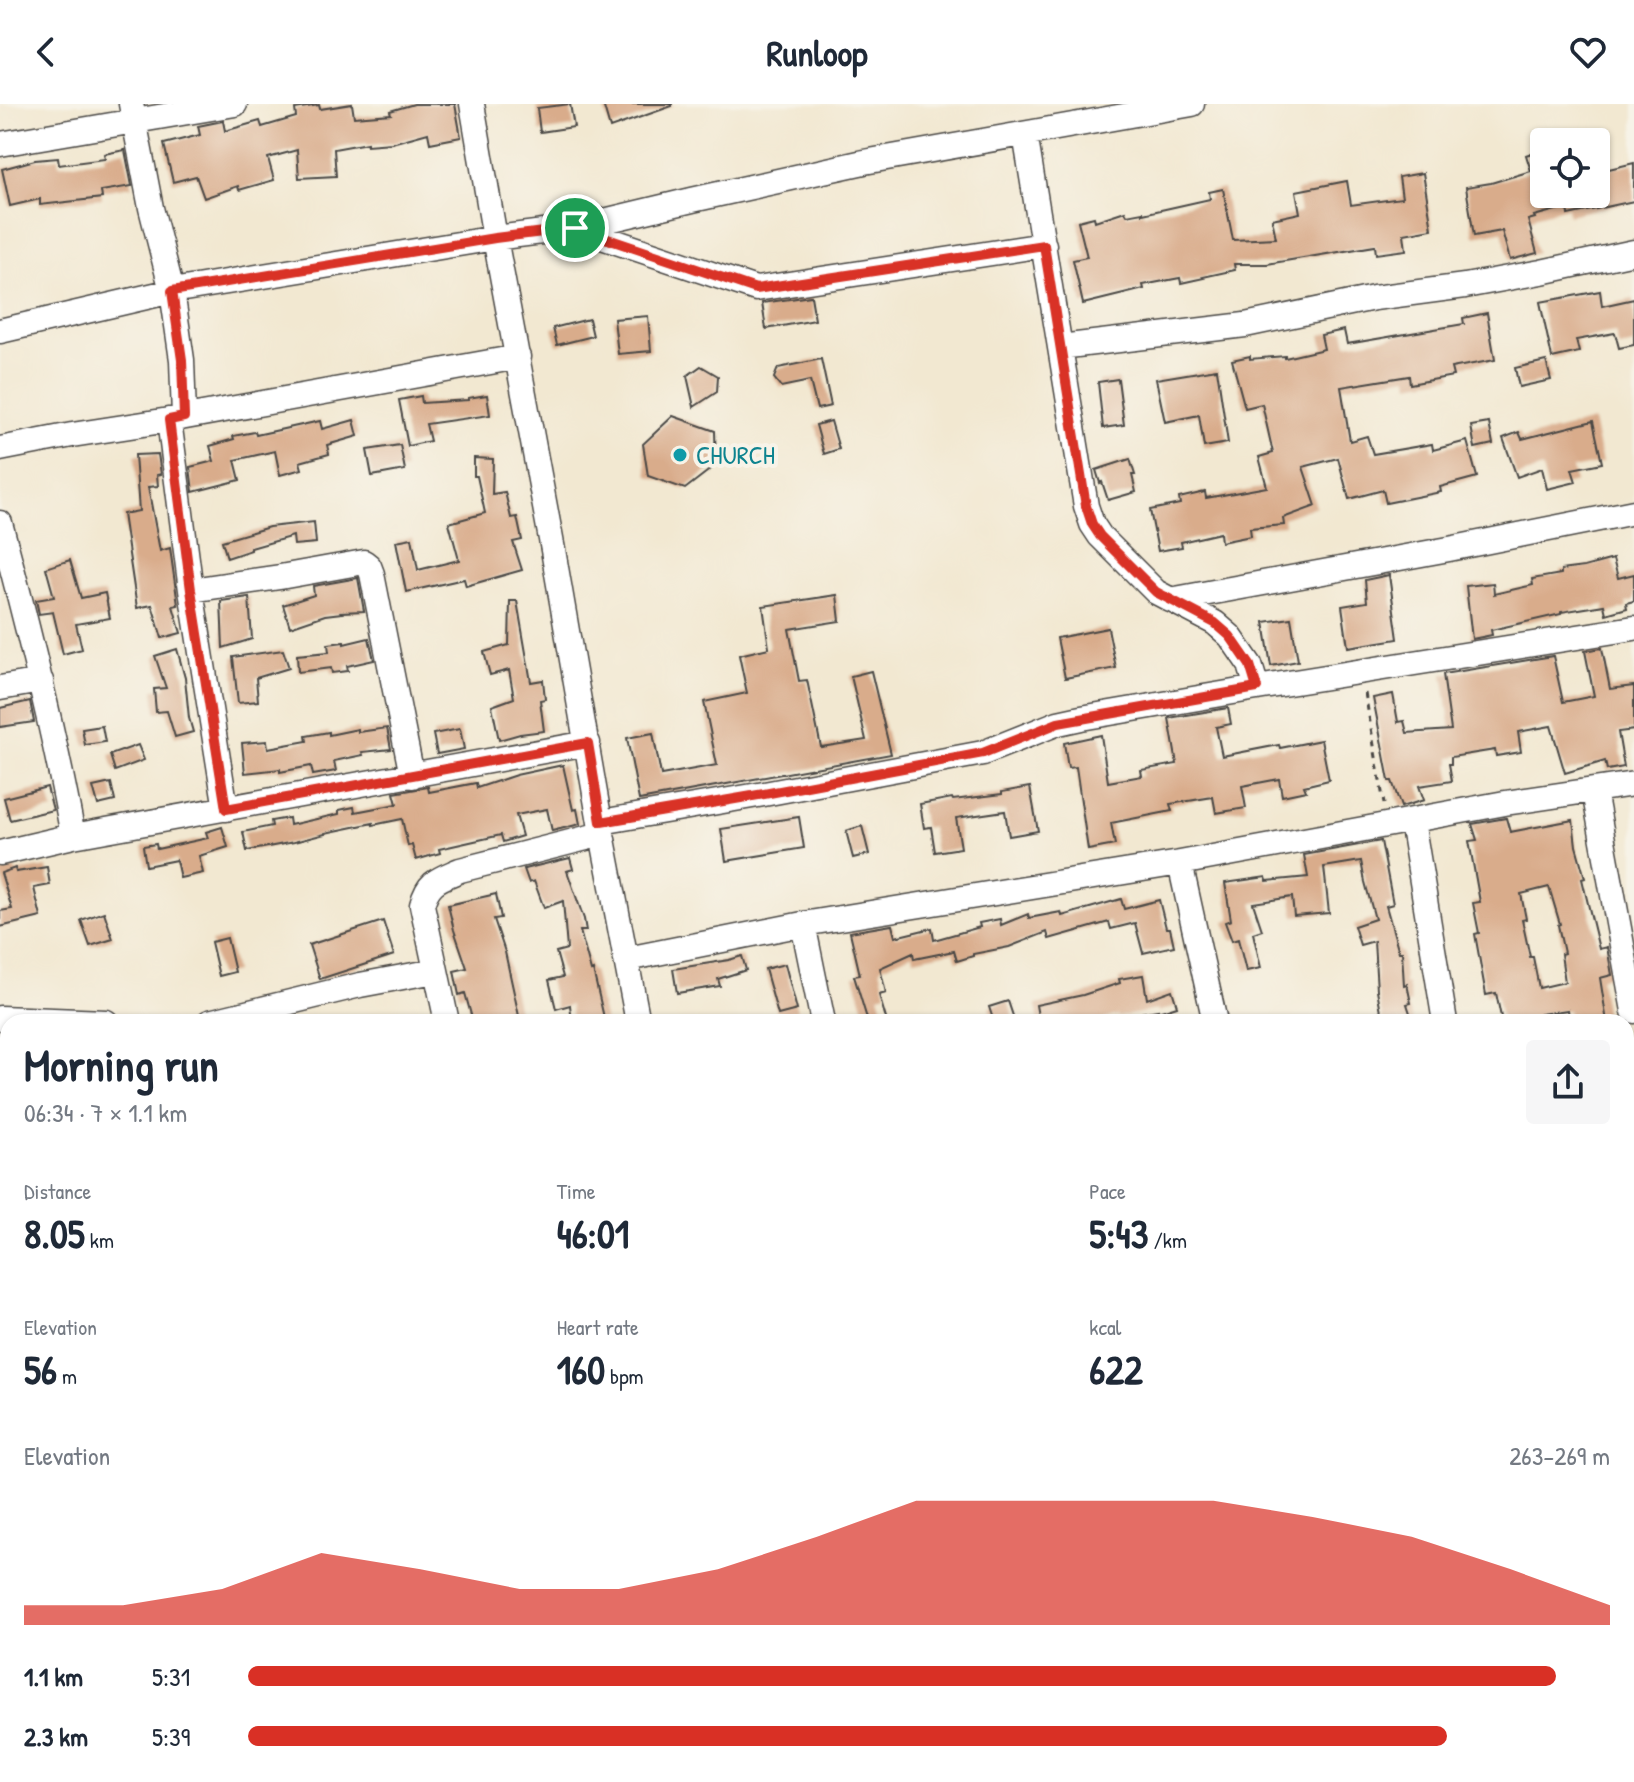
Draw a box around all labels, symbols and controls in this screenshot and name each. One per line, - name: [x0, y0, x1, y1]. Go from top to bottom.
- text: Runloop: [766, 28, 868, 77]
- icon: back: [24, 30, 68, 74]
- icon: heart: [1566, 30, 1610, 74]
- map controls: [1530, 128, 1610, 208]
- button: locate: [1530, 128, 1610, 208]
- pin: [541, 194, 609, 262]
- icon: arrive: [553, 206, 597, 250]
- place label: CHURCH: [696, 437, 775, 472]
- marker: CHURCH: [671, 446, 689, 464]
- text: Morning run: [24, 1035, 219, 1095]
- button: share: [1526, 1040, 1610, 1124]
- text: 06:34 · 7 × 1.1 km: [24, 1095, 187, 1130]
- text: Distance: [24, 1176, 91, 1206]
- text: Time: [557, 1176, 596, 1206]
- text: Pace: [1089, 1176, 1126, 1206]
- text: 8.05: [24, 1206, 85, 1260]
- text: 46:01: [557, 1206, 629, 1260]
- text: 5:43: [1089, 1206, 1148, 1260]
- text: km: [85, 1225, 114, 1255]
- text: /km: [1148, 1225, 1187, 1255]
- text: Elevation: [24, 1312, 97, 1342]
- text: Heart rate: [557, 1312, 639, 1342]
- text: kcal: [1089, 1312, 1121, 1342]
- text: 56: [24, 1342, 57, 1396]
- text: 160: [557, 1342, 605, 1396]
- text: 622: [1089, 1342, 1143, 1396]
- text: m: [57, 1361, 77, 1391]
- text: bpm: [605, 1361, 644, 1391]
- text: Elevation: [24, 1438, 110, 1473]
- text: 263–269 m: [1509, 1438, 1610, 1473]
- text: 1.1 km: [24, 1659, 83, 1694]
- text: 5:31: [152, 1659, 190, 1694]
- text: 2.3 km: [24, 1719, 88, 1754]
- text: 5:39: [152, 1719, 190, 1754]

